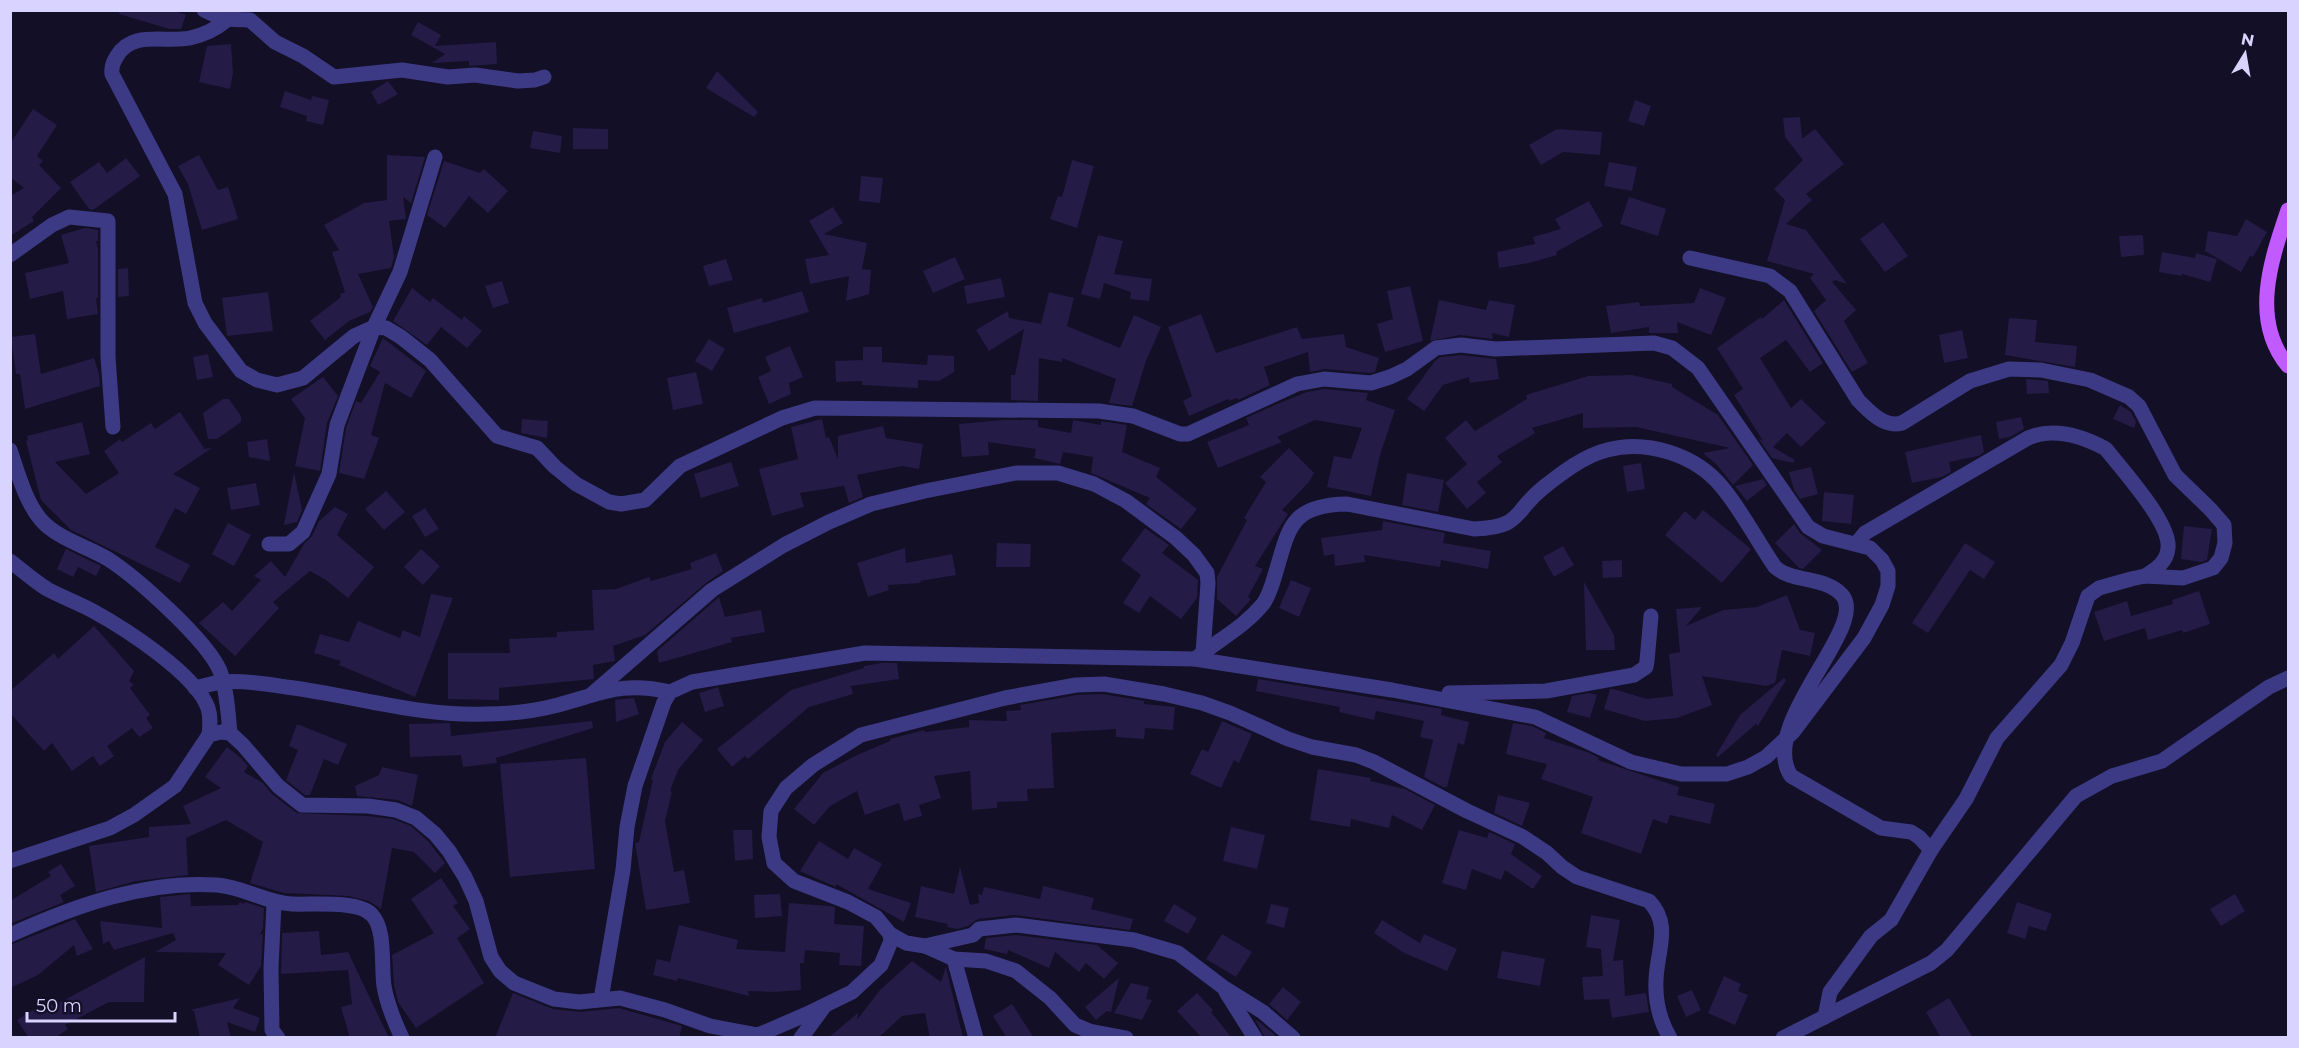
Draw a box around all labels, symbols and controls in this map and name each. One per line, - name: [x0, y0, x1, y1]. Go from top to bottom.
- north arrow: [2215, 24, 2275, 84]
- text: N: [2240, 29, 2256, 50]
- scale bar: [27, 985, 176, 1023]
- text: 50 m: [36, 995, 82, 1017]

